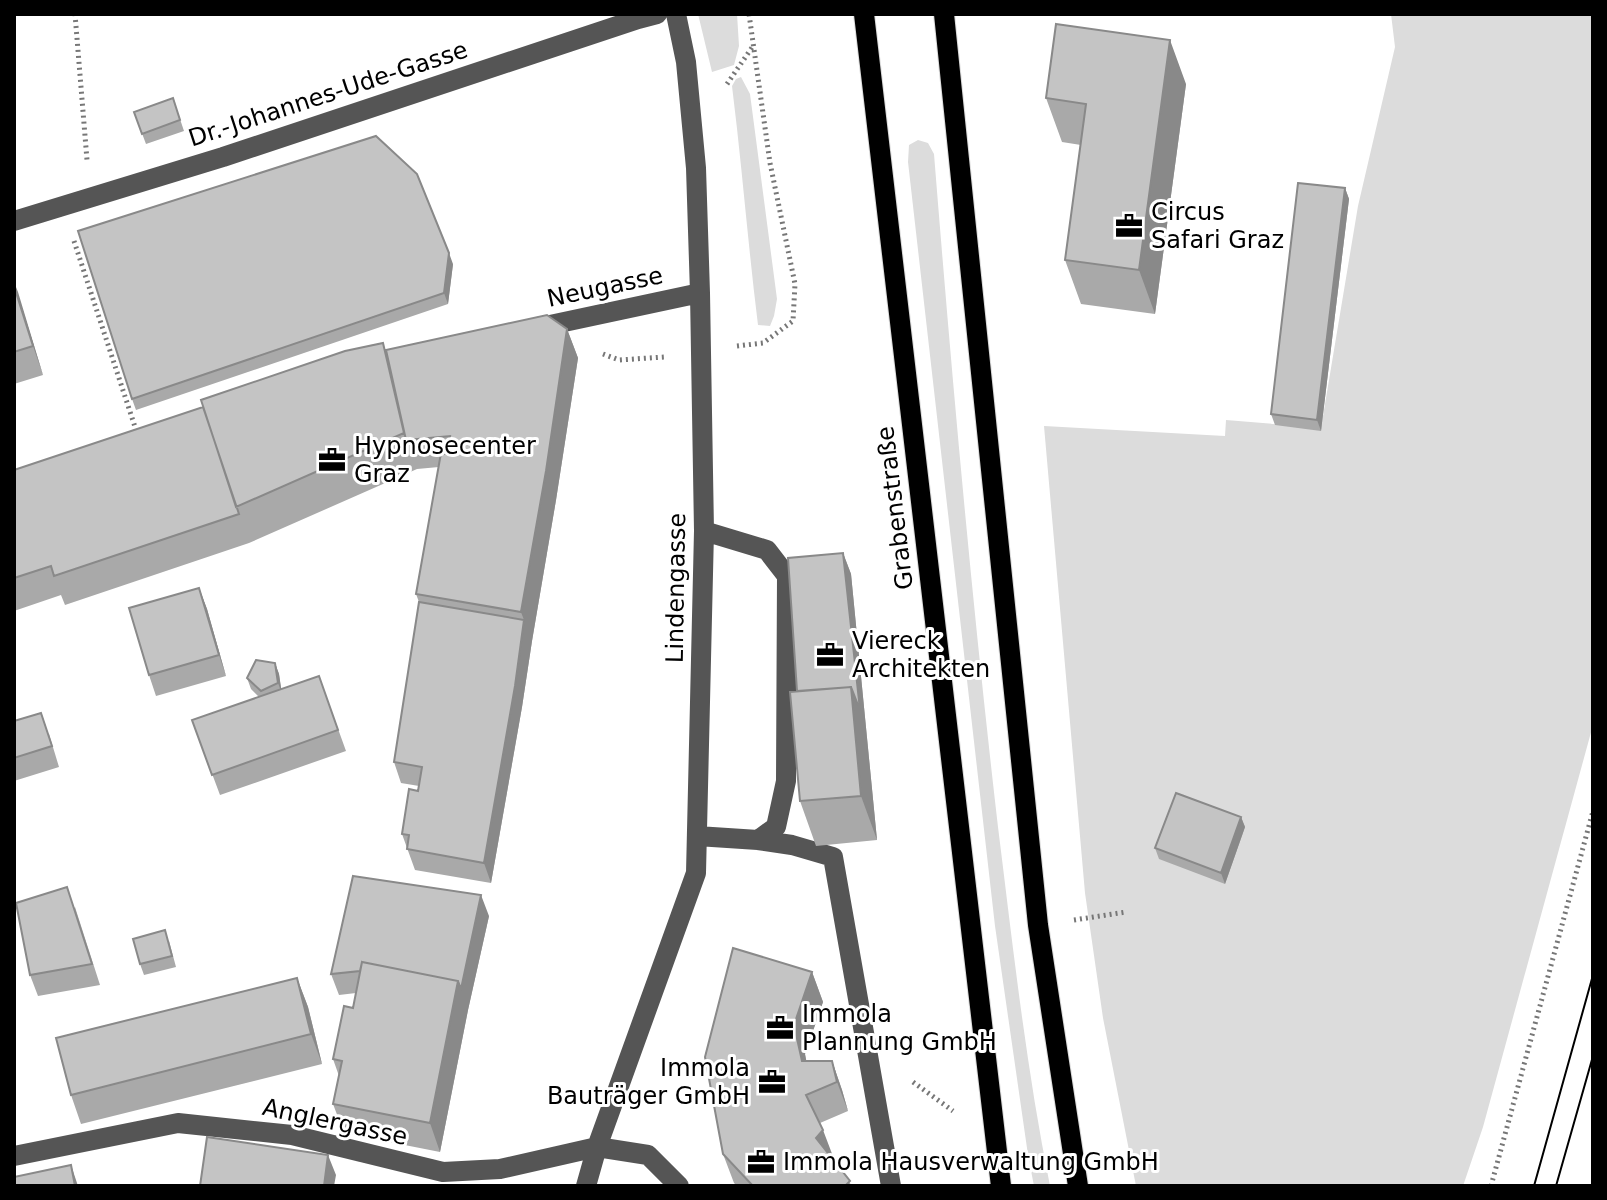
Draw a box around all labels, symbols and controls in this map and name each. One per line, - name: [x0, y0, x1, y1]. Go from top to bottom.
- street label: Dr.-Johannes-Ude-Gasse: [185, 36, 471, 152]
- place label: Circus Safari Graz: [1151, 198, 1284, 254]
- office icon: Circus Safari Graz: [1114, 211, 1144, 241]
- street label: Neugasse: [545, 261, 665, 313]
- street label: Grabenstraße: [871, 425, 919, 591]
- place label: Hypnosecenter Graz: [354, 432, 536, 488]
- office icon: Hypnosecenter Graz: [317, 445, 347, 475]
- street label: Lindengasse: [661, 513, 691, 663]
- place label: Viereck Architekten: [852, 627, 990, 683]
- office icon: Viereck Architekten: [815, 640, 845, 670]
- place label: Immola Plannung GmbH: [802, 1000, 997, 1056]
- office icon: Immola Plannung GmbH: [765, 1013, 795, 1043]
- place label: Immola Bauträger GmbH: [547, 1054, 750, 1110]
- office icon: Immola Bauträger GmbH: [757, 1067, 787, 1097]
- street label: Anglergasse: [260, 1093, 410, 1151]
- office icon: Immola Hausverwaltung GmbH: [746, 1147, 776, 1177]
- place label: Immola Hausverwaltung GmbH: [783, 1148, 1159, 1176]

